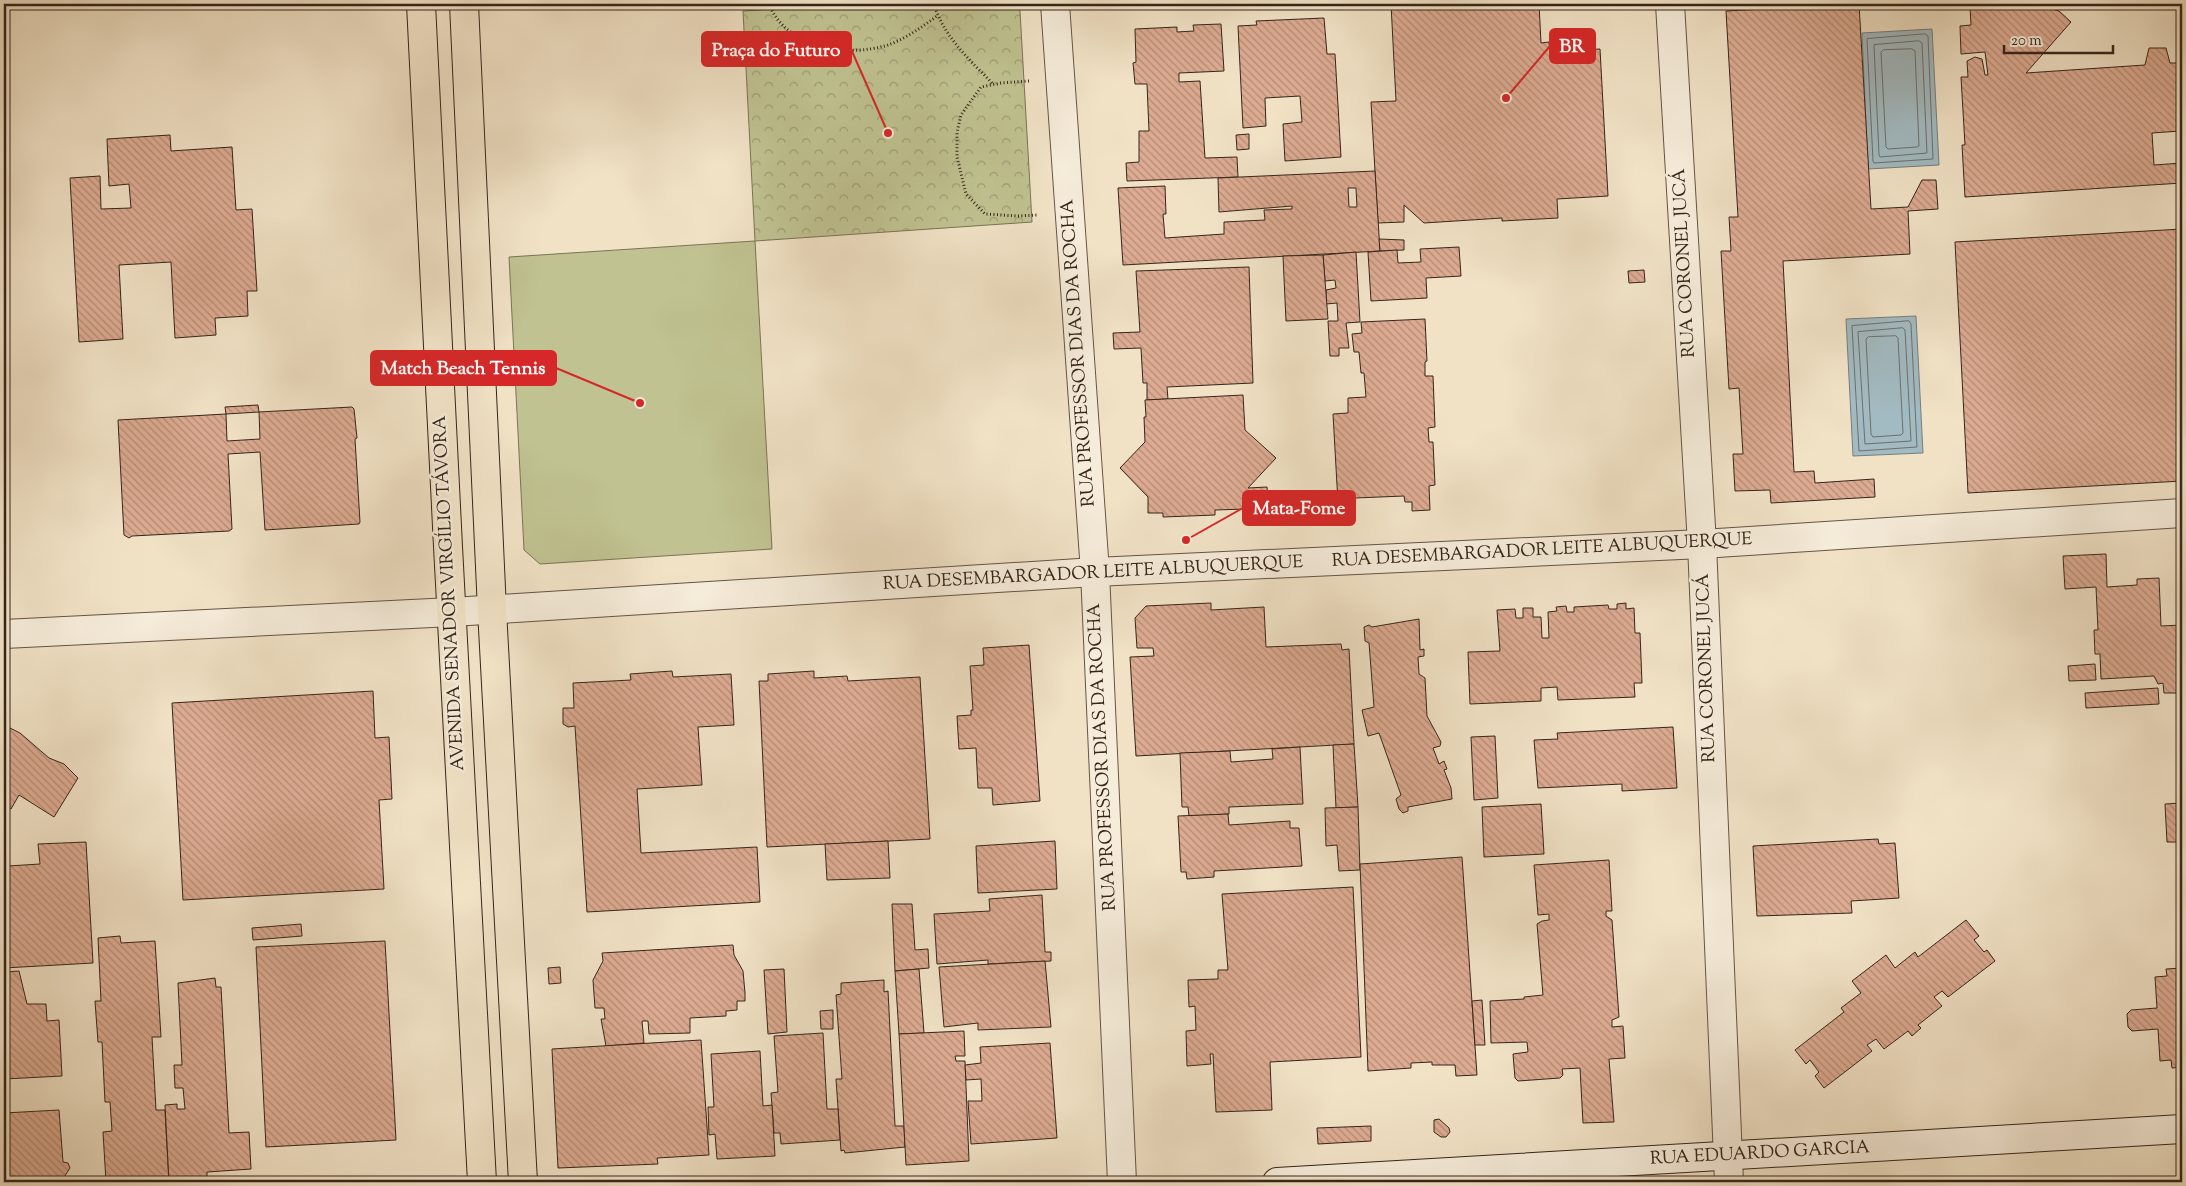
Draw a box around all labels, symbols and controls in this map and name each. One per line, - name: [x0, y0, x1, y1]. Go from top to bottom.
- scale bar: [2004, 22, 2112, 54]
- callout: BR: [1550, 29, 1595, 63]
- text: 20 m: [2011, 31, 2042, 52]
- callout: Praça do Futuro: [702, 32, 851, 66]
- text: BR: [1559, 34, 1585, 61]
- text: Praça do Futuro: [712, 38, 841, 65]
- street label: RUA CORONEL JUCÁ: [1667, 167, 1703, 358]
- street label: RUA PROFESSOR DIAS DA ROCHA: [1055, 198, 1103, 508]
- callout: Match Beach Tennis: [371, 351, 556, 385]
- text: Match Beach Tennis: [380, 356, 546, 383]
- street label: AVENIDA SENADOR VIRGÍLIO TÁVORA: [428, 414, 472, 771]
- callout: Mata-Fome: [1243, 491, 1355, 525]
- text: Mata-Fome: [1253, 496, 1345, 523]
- street label: RUA DESEMBARGADOR LEITE ALBUQUERQUE: [1331, 527, 1753, 575]
- street label: RUA DESEMBARGADOR LEITE ALBUQUERQUE: [882, 550, 1304, 598]
- street label: RUA CORONEL JUCÁ: [1691, 572, 1723, 763]
- street label: RUA PROFESSOR DIAS DA ROCHA: [1082, 602, 1124, 912]
- street label: RUA EDUARDO GARCIA: [1649, 1135, 1871, 1173]

